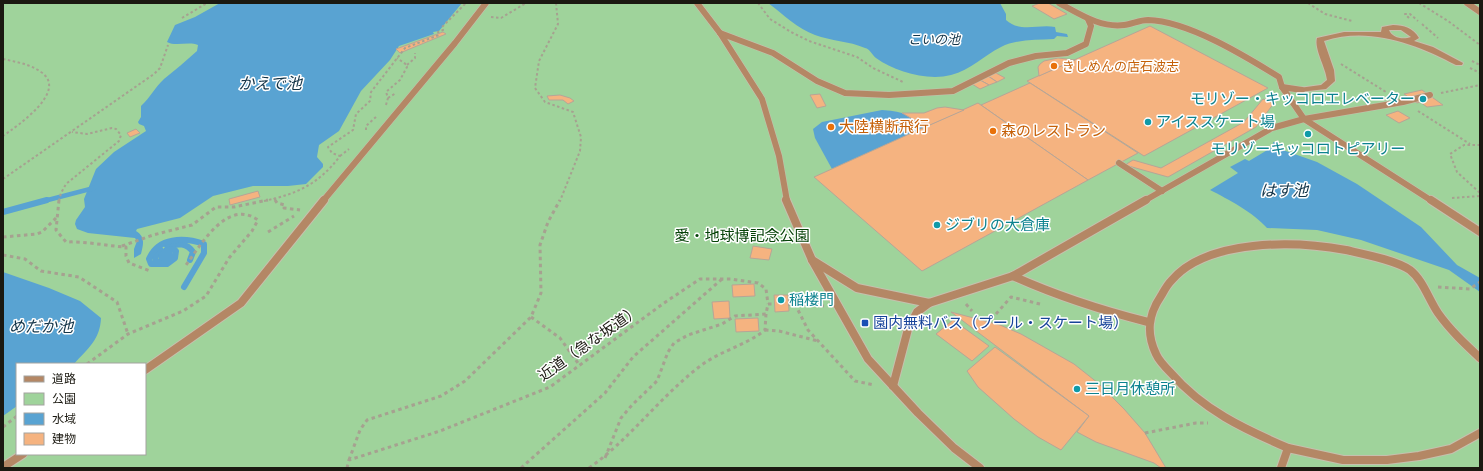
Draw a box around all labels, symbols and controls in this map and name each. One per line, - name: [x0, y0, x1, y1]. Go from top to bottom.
- water label: こいの池: [908, 31, 962, 48]
- place label: きしめんの店石波志: [1062, 58, 1179, 75]
- marker: きしめんの店石波志: [1049, 61, 1059, 71]
- water label: かえで池: [238, 73, 304, 94]
- place label: モリゾー・キッコロエレベーター: [1190, 89, 1415, 108]
- marker: モリゾー・キッコロエレベーター: [1418, 94, 1428, 104]
- place label: アイススケート場: [1156, 112, 1275, 131]
- place label: 大陸横断飛行: [839, 117, 929, 136]
- marker: アイススケート場: [1143, 117, 1153, 127]
- place label: 森のレストラン: [1001, 121, 1106, 140]
- marker: 大陸横断飛行: [826, 122, 836, 132]
- marker: 森のレストラン: [988, 126, 998, 136]
- marker: モリゾーキッコロトピアリー: [1303, 129, 1313, 139]
- place label: モリゾーキッコロトピアリー: [1210, 139, 1406, 158]
- water label: はす池: [1260, 180, 1310, 201]
- place label: ジブリの大倉庫: [945, 215, 1050, 234]
- marker: ジブリの大倉庫: [932, 220, 942, 230]
- park label: 愛・地球博記念公園: [674, 226, 810, 245]
- place label: 稲楼門: [789, 290, 834, 309]
- marker: 稲楼門: [776, 295, 786, 305]
- street label: 近道（急な坂道）: [534, 300, 643, 385]
- place label: 園内無料バス（プール・スケート場）: [873, 313, 1128, 332]
- water label: めだか池: [9, 316, 75, 337]
- marker: 園内無料バス（プール・スケート場）: [860, 318, 870, 328]
- legend: [16, 363, 146, 455]
- text: 道路: [52, 371, 76, 387]
- place label: 三日月休憩所: [1085, 379, 1175, 398]
- marker: 三日月休憩所: [1072, 384, 1082, 394]
- text: 公園: [52, 391, 76, 407]
- text: 水域: [52, 411, 76, 427]
- text: 建物: [52, 431, 76, 447]

